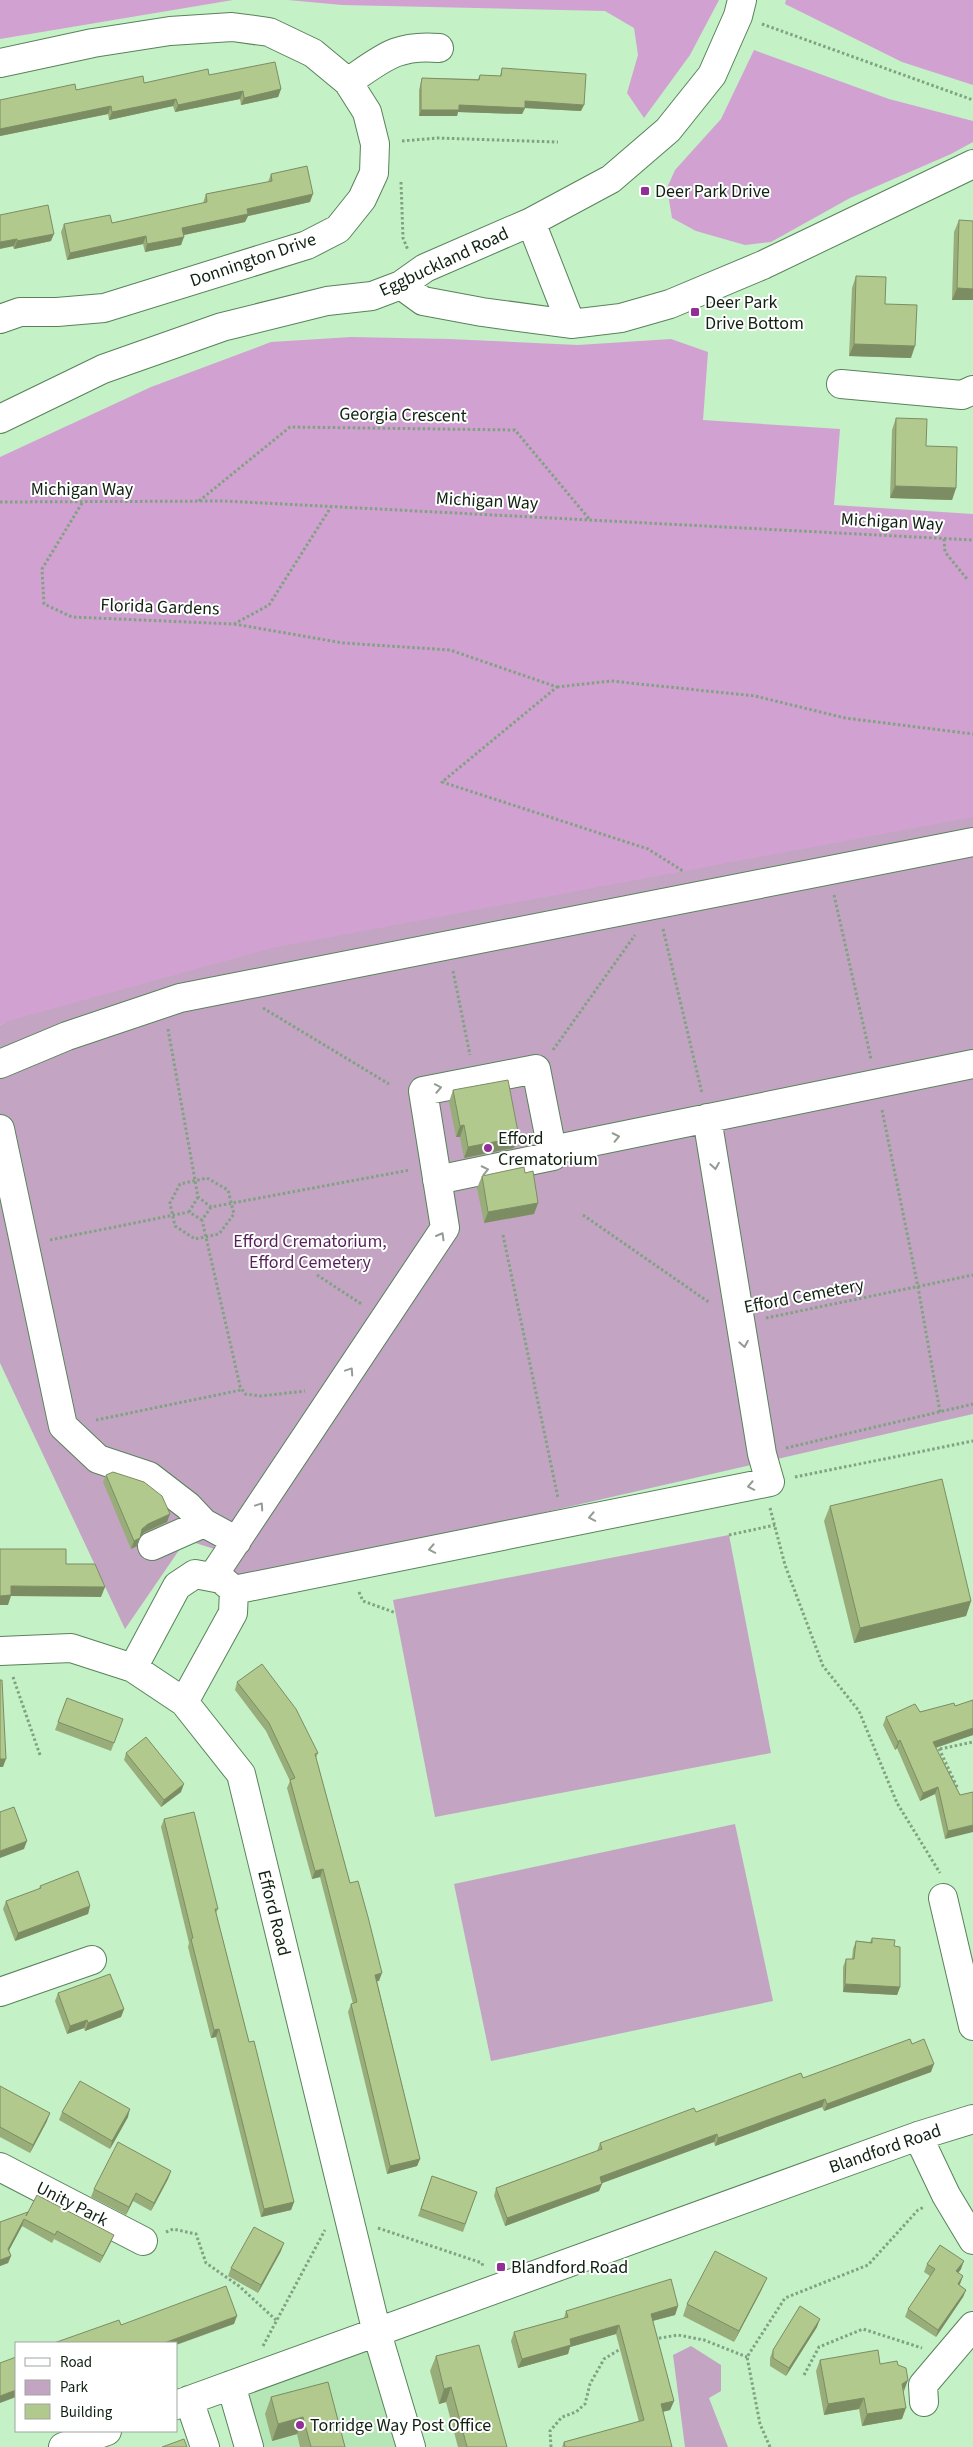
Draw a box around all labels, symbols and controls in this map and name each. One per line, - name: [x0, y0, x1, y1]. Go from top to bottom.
- place label: Deer Park Drive: [655, 179, 770, 204]
- marker: Deer Park Drive: [639, 185, 651, 197]
- street label: Eggbuckland Road: [375, 221, 513, 303]
- street label: Donnington Drive: [187, 227, 319, 293]
- place label: Deer Park Drive Bottom: [705, 290, 804, 336]
- marker: Deer Park Drive Bottom: [689, 306, 701, 318]
- street label: Georgia Crescent: [339, 401, 467, 429]
- street label: Michigan Way: [31, 477, 134, 502]
- street label: Michigan Way: [435, 486, 539, 516]
- street label: Michigan Way: [840, 507, 944, 537]
- street label: Florida Gardens: [100, 592, 220, 622]
- one-way arrow: [433, 1084, 442, 1094]
- place label: Efford Crematorium: [498, 1126, 598, 1172]
- one-way arrow: [612, 1132, 621, 1143]
- marker: Efford Crematorium: [482, 1142, 494, 1154]
- one-way arrow: [709, 1163, 720, 1171]
- one-way arrow: [480, 1166, 489, 1176]
- park label: Efford Crematorium, Efford Cemetery: [233, 1229, 387, 1275]
- one-way arrow: [434, 1232, 444, 1241]
- street label: Efford Cemetery: [742, 1272, 867, 1320]
- one-way arrow: [738, 1340, 748, 1349]
- one-way arrow: [344, 1367, 353, 1377]
- one-way arrow: [747, 1480, 756, 1491]
- one-way arrow: [254, 1502, 263, 1512]
- one-way arrow: [587, 1512, 596, 1522]
- one-way arrow: [428, 1543, 437, 1554]
- street label: Efford Road: [251, 1867, 297, 1959]
- street label: Blandford Road: [826, 2118, 944, 2180]
- street label: Unity Park: [32, 2175, 112, 2233]
- place label: Blandford Road: [511, 2255, 628, 2280]
- marker: Blandford Road: [495, 2261, 507, 2273]
- legend: [15, 2342, 178, 2432]
- text: Road: [60, 2352, 92, 2373]
- text: Park: [60, 2377, 89, 2398]
- text: Building: [60, 2402, 113, 2423]
- place label: Torridge Way Post Office: [310, 2413, 491, 2438]
- marker: Torridge Way Post Office: [294, 2419, 306, 2431]

